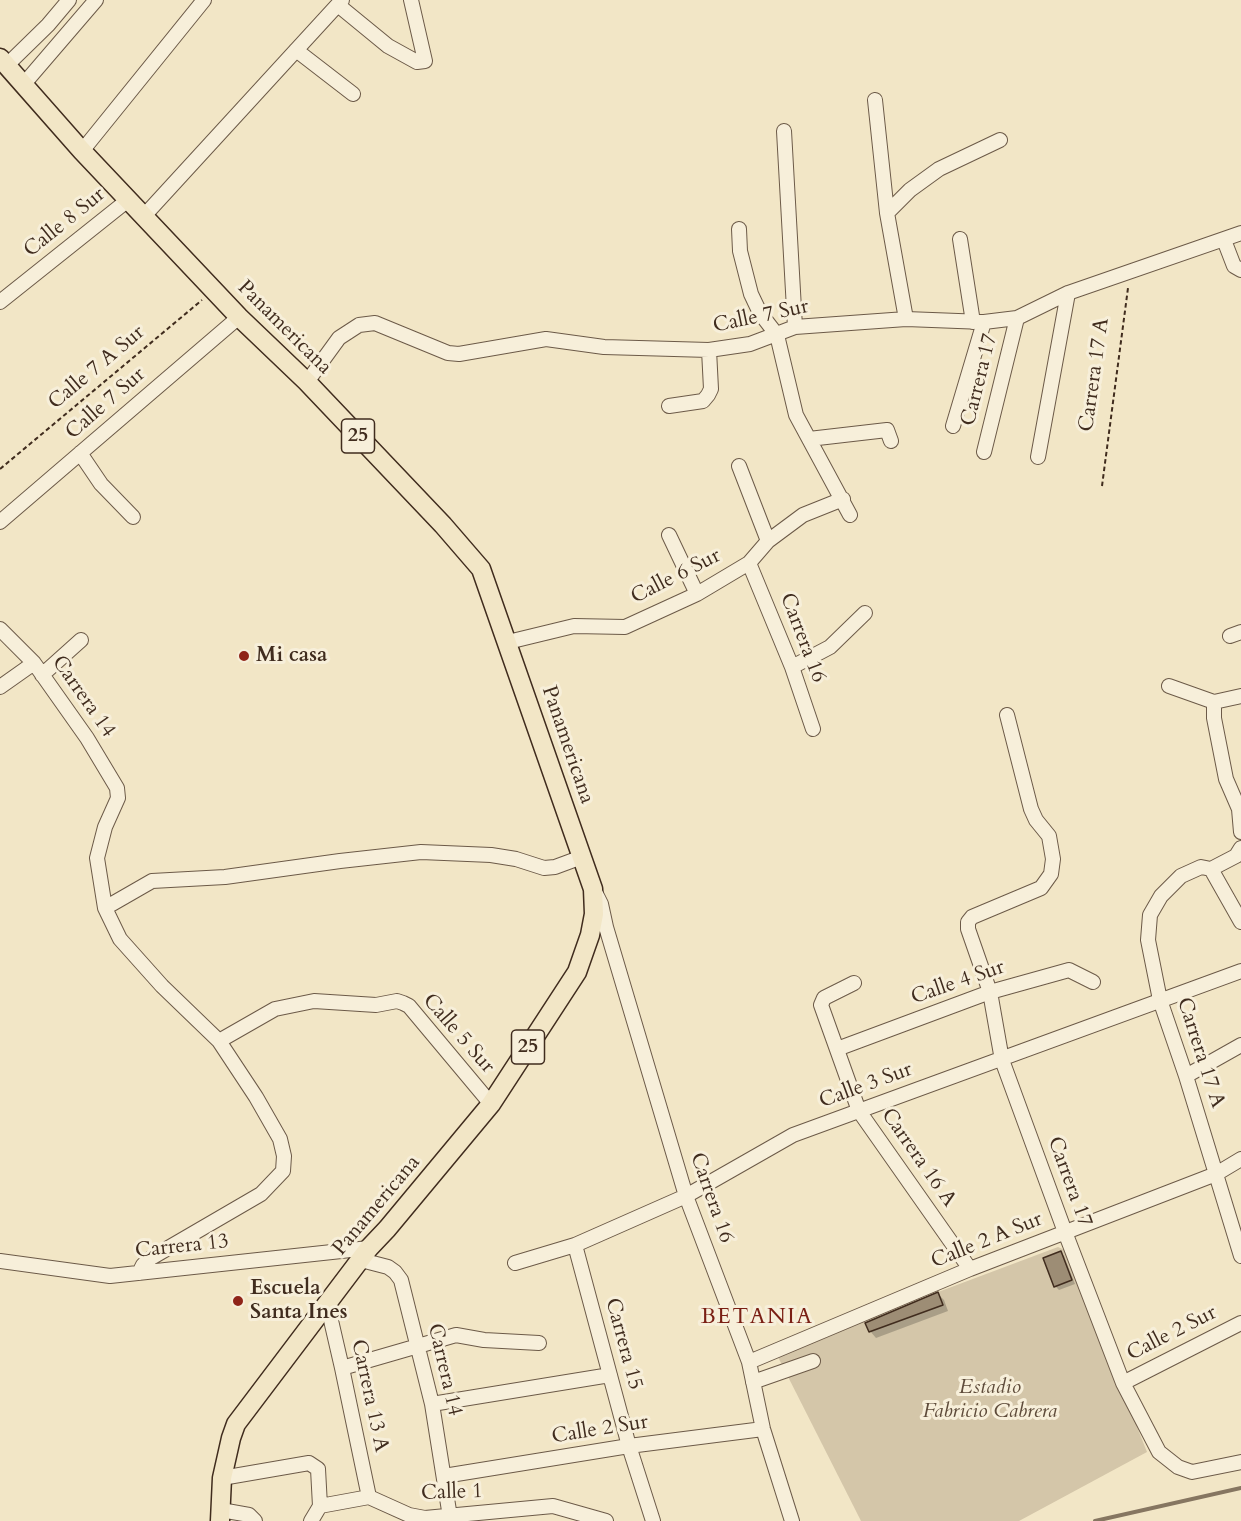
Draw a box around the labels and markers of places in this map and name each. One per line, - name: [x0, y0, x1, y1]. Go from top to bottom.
- place label: Mi casa: [256, 643, 327, 669]
- marker: Mi casa: [237, 649, 251, 663]
- place label: Escuela Santa Ines: [250, 1276, 348, 1326]
- marker: Escuela Santa Ines: [231, 1294, 245, 1308]

